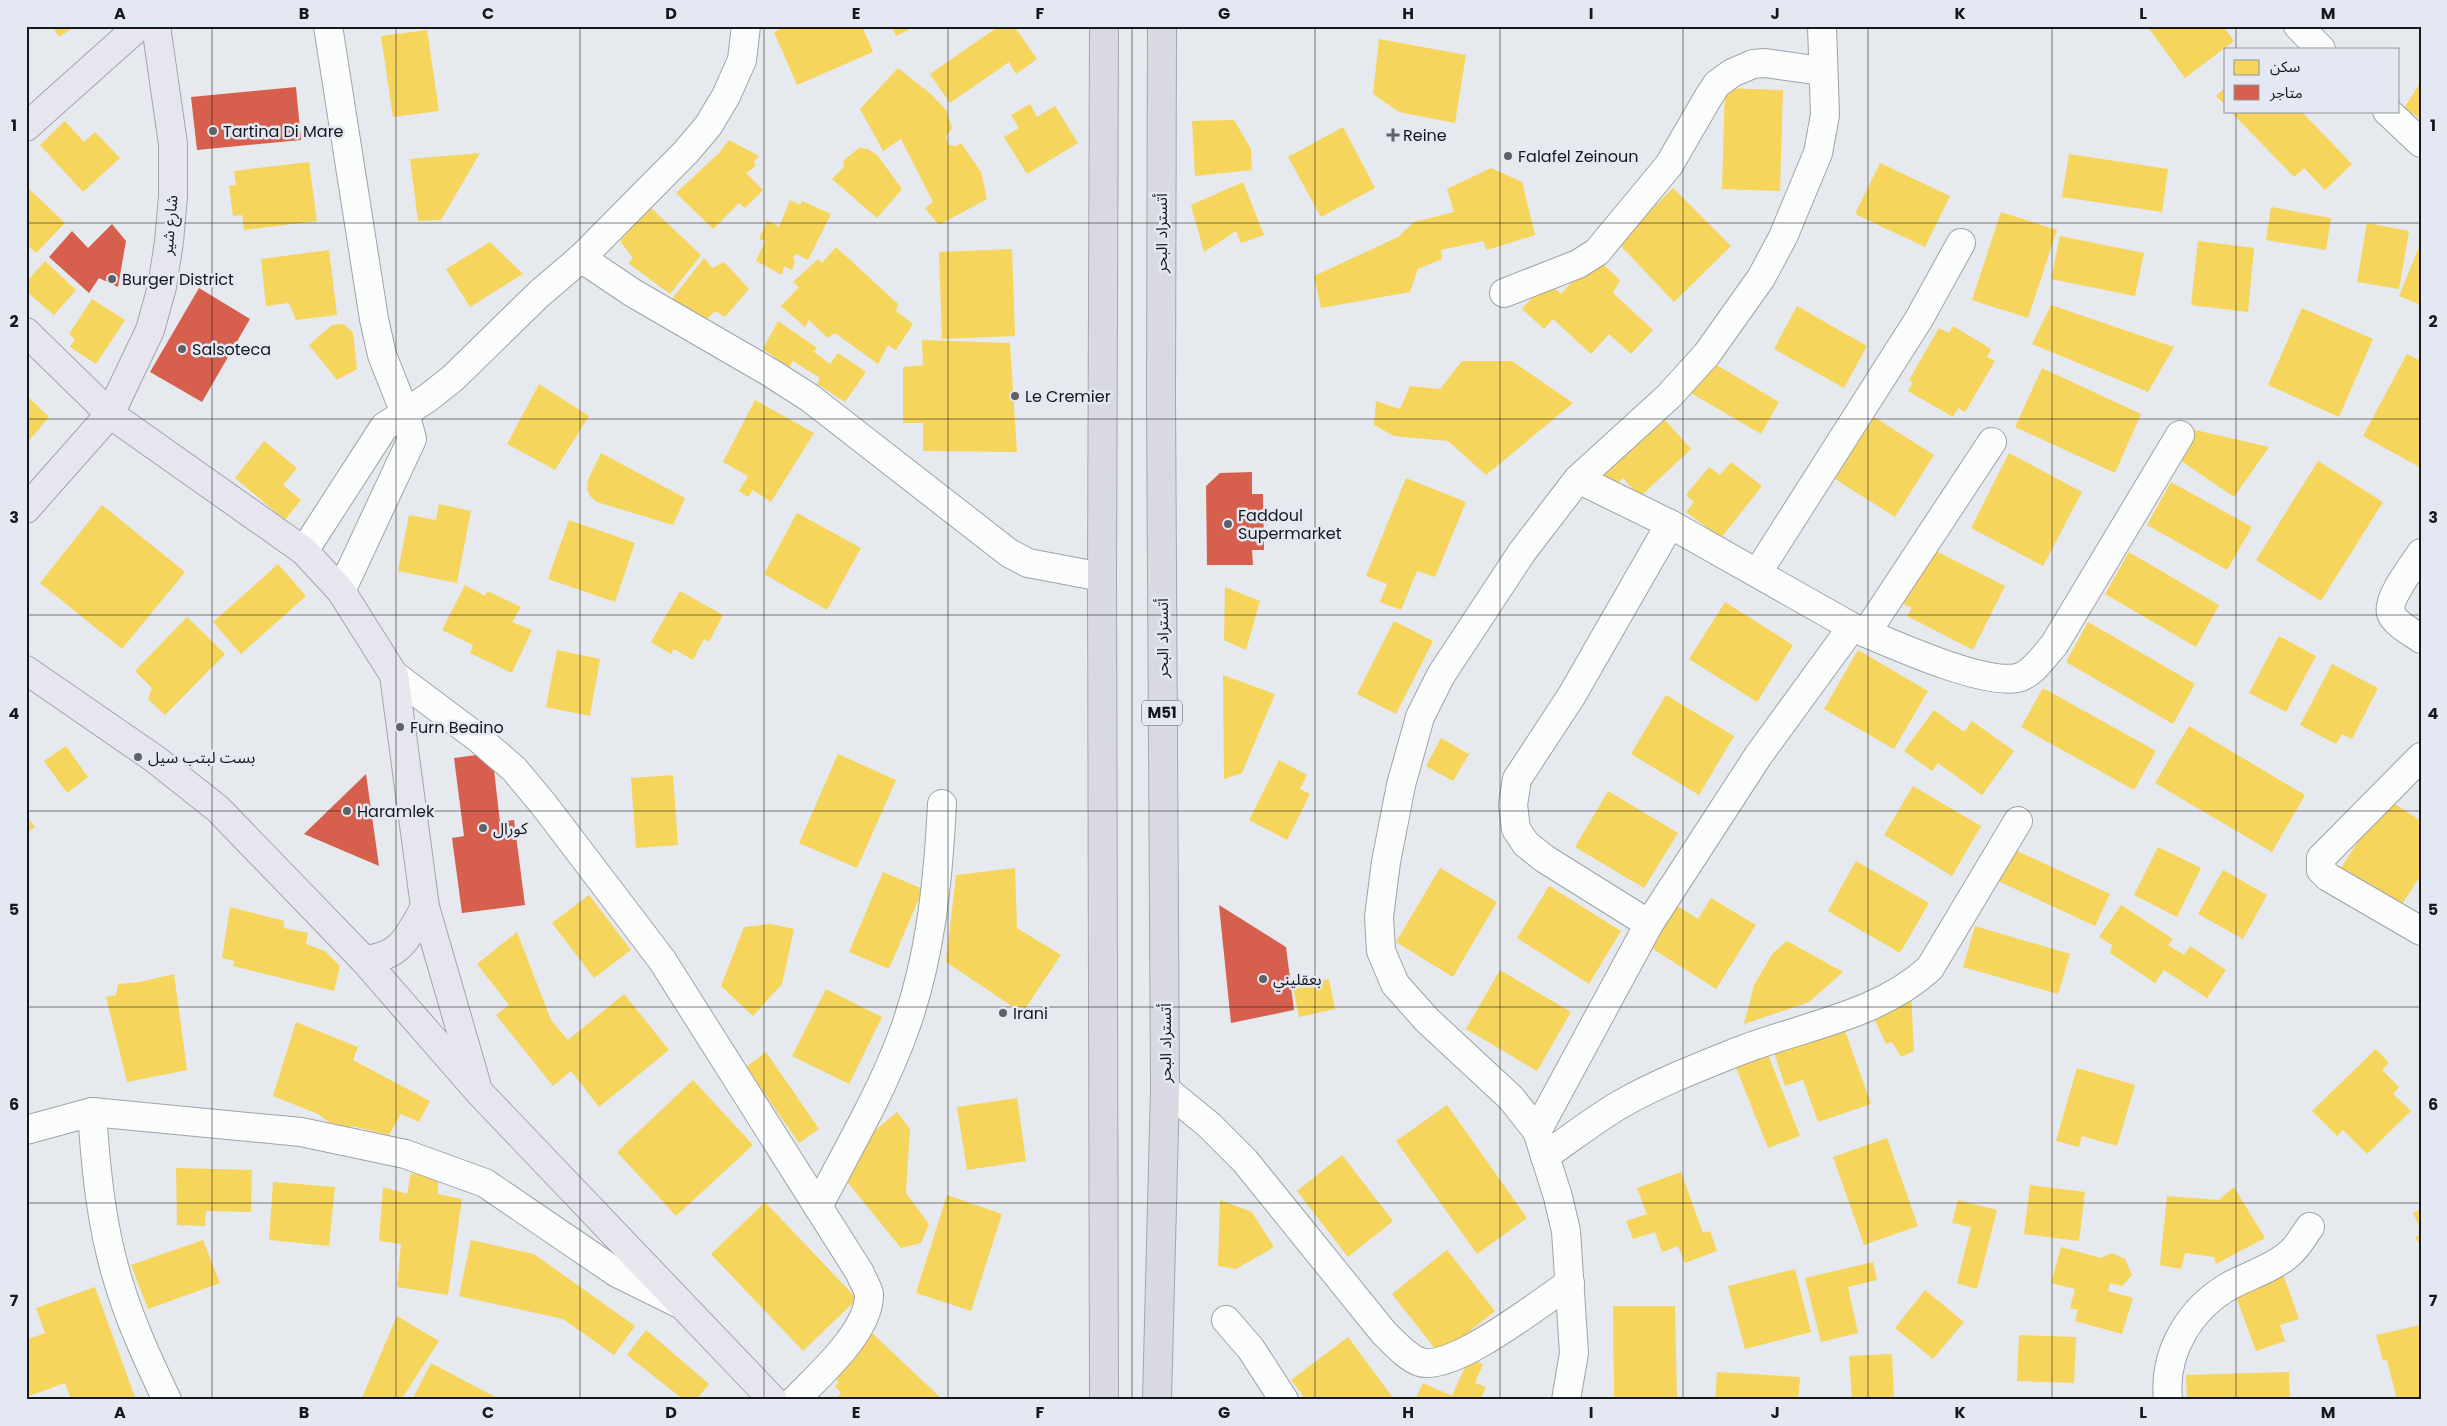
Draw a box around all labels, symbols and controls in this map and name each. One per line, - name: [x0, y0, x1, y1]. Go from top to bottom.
- text: A: [114, 2, 126, 25]
- text: B: [299, 2, 309, 25]
- text: C: [482, 2, 494, 25]
- text: D: [665, 2, 677, 25]
- text: E: [852, 2, 860, 25]
- text: F: [1036, 2, 1045, 25]
- text: G: [1218, 2, 1230, 25]
- text: H: [1402, 2, 1414, 25]
- text: I: [1589, 2, 1593, 25]
- text: J: [1770, 2, 1780, 25]
- text: K: [1954, 2, 1966, 25]
- text: L: [2139, 2, 2147, 25]
- text: M: [2321, 2, 2335, 25]
- legend: [2224, 48, 2400, 112]
- text: سكن: [2270, 56, 2301, 77]
- text: متاجر: [2269, 82, 2303, 103]
- text: 1: [11, 114, 17, 137]
- text: 1: [2430, 114, 2436, 137]
- place label: Tartina Di Mare: [223, 120, 344, 143]
- place label: Reine: [1403, 124, 1447, 147]
- marker: Tartina Di Mare: [207, 125, 219, 137]
- marker: Reine: [1387, 129, 1399, 141]
- place label: Falafel Zeinoun: [1518, 145, 1639, 168]
- marker: Falafel Zeinoun: [1502, 150, 1514, 162]
- street label: أتستراد البحر: [1150, 193, 1173, 274]
- street label: شارع شير: [155, 194, 185, 257]
- place label: Burger District: [122, 268, 234, 291]
- marker: Burger District: [106, 273, 118, 285]
- text: 2: [9, 310, 19, 333]
- text: 2: [2428, 310, 2438, 333]
- place label: Salsoteca: [192, 338, 271, 361]
- marker: Salsoteca: [176, 343, 188, 355]
- place label: Le Cremier: [1025, 385, 1111, 408]
- marker: Le Cremier: [1009, 390, 1021, 402]
- place label: Faddoul Supermarket: [1238, 504, 1342, 545]
- text: 3: [9, 506, 19, 529]
- text: 3: [2428, 506, 2438, 529]
- marker: Faddoul Supermarket: [1222, 518, 1234, 530]
- street label: أتستراد البحر: [1151, 598, 1174, 679]
- road number: M51: [1142, 700, 1182, 726]
- text: 4: [9, 702, 20, 725]
- text: 4: [2428, 702, 2439, 725]
- place label: Furn Beaino: [410, 716, 504, 739]
- marker: Furn Beaino: [394, 721, 406, 733]
- place label: بست لبتب سيل: [148, 746, 255, 769]
- marker: بست لبتب سيل: [132, 751, 144, 763]
- place label: Haramlek: [357, 800, 435, 823]
- marker: Haramlek: [341, 805, 353, 817]
- place label: كورال: [493, 817, 528, 840]
- marker: كورال: [477, 822, 489, 834]
- text: 5: [9, 898, 19, 921]
- text: 5: [2428, 898, 2438, 921]
- place label: بعقليني: [1273, 968, 1322, 992]
- marker: بعقليني: [1257, 973, 1269, 985]
- place label: Irani: [1013, 1002, 1048, 1025]
- street label: أتستراد البحر: [1154, 1003, 1177, 1084]
- marker: Irani: [997, 1007, 1009, 1019]
- text: 6: [9, 1093, 19, 1116]
- text: 6: [2428, 1093, 2438, 1116]
- text: 7: [10, 1289, 19, 1312]
- text: 7: [2429, 1289, 2438, 1312]
- text: A: [114, 1401, 126, 1424]
- text: B: [299, 1401, 309, 1424]
- text: C: [482, 1401, 494, 1424]
- text: D: [665, 1401, 677, 1424]
- text: E: [852, 1401, 860, 1424]
- text: F: [1036, 1401, 1045, 1424]
- text: G: [1218, 1401, 1230, 1424]
- text: H: [1402, 1401, 1414, 1424]
- text: I: [1589, 1401, 1593, 1424]
- text: J: [1770, 1401, 1780, 1424]
- text: K: [1954, 1401, 1966, 1424]
- text: L: [2139, 1401, 2147, 1424]
- text: M: [2321, 1401, 2335, 1424]

